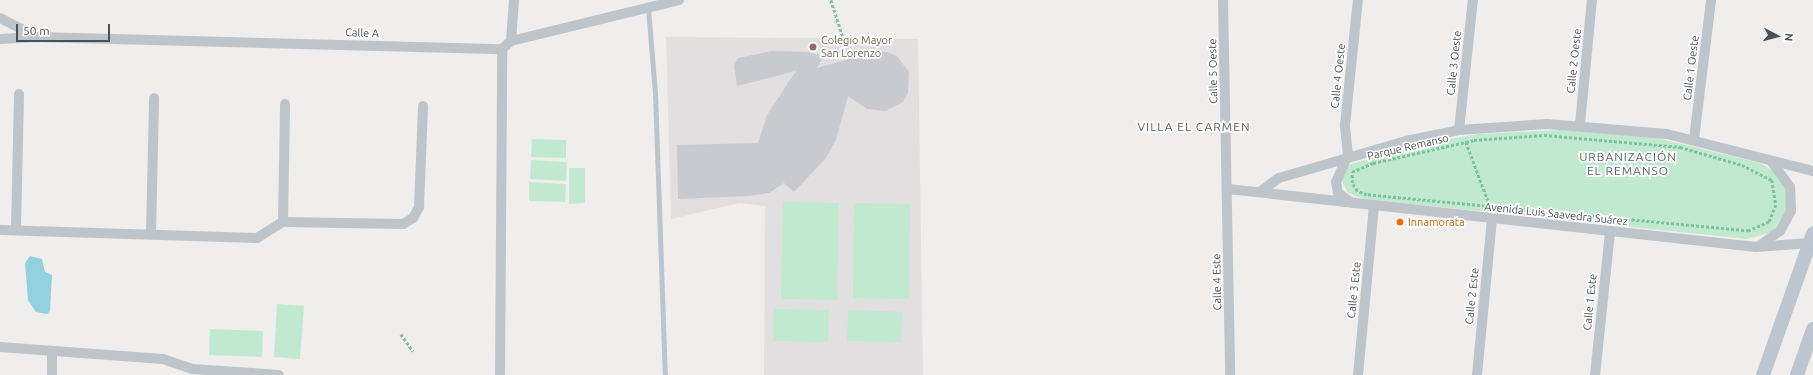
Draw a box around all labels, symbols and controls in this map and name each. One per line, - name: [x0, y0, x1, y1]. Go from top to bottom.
- scale bar: [18, 16, 112, 42]
- north arrow: [1757, 16, 1797, 56]
- text: 50 m: [23, 24, 50, 37]
- street label: Calle A: [345, 26, 379, 40]
- street label: Calle 2 Oeste: [1564, 28, 1584, 94]
- street label: Calle 3 Oeste: [1444, 30, 1464, 96]
- text: N: [1783, 33, 1795, 42]
- place label: Colegio Mayor San Lorenzo: [821, 34, 892, 60]
- street label: Calle 1 Oeste: [1680, 35, 1702, 101]
- street label: Calle 5 Oeste: [1206, 38, 1220, 104]
- marker: Colegio Mayor San Lorenzo: [808, 42, 818, 52]
- street label: Calle 4 Oeste: [1328, 43, 1348, 109]
- district label: VILLA EL CARMEN: [1137, 120, 1251, 134]
- street label: Parque Remanso: [1366, 131, 1450, 163]
- district label: URBANIZACIÓN EL REMANSO: [1579, 150, 1677, 178]
- street label: Avenida Luis Saavedra Suárez: [1484, 200, 1628, 228]
- place label: Innamorata: [1408, 215, 1465, 229]
- marker: Innamorata: [1395, 217, 1405, 227]
- street label: Calle 4 Este: [1210, 253, 1224, 311]
- street label: Calle 3 Este: [1344, 261, 1364, 319]
- street label: Calle 2 Este: [1462, 267, 1482, 325]
- street label: Calle 1 Este: [1580, 273, 1600, 331]

